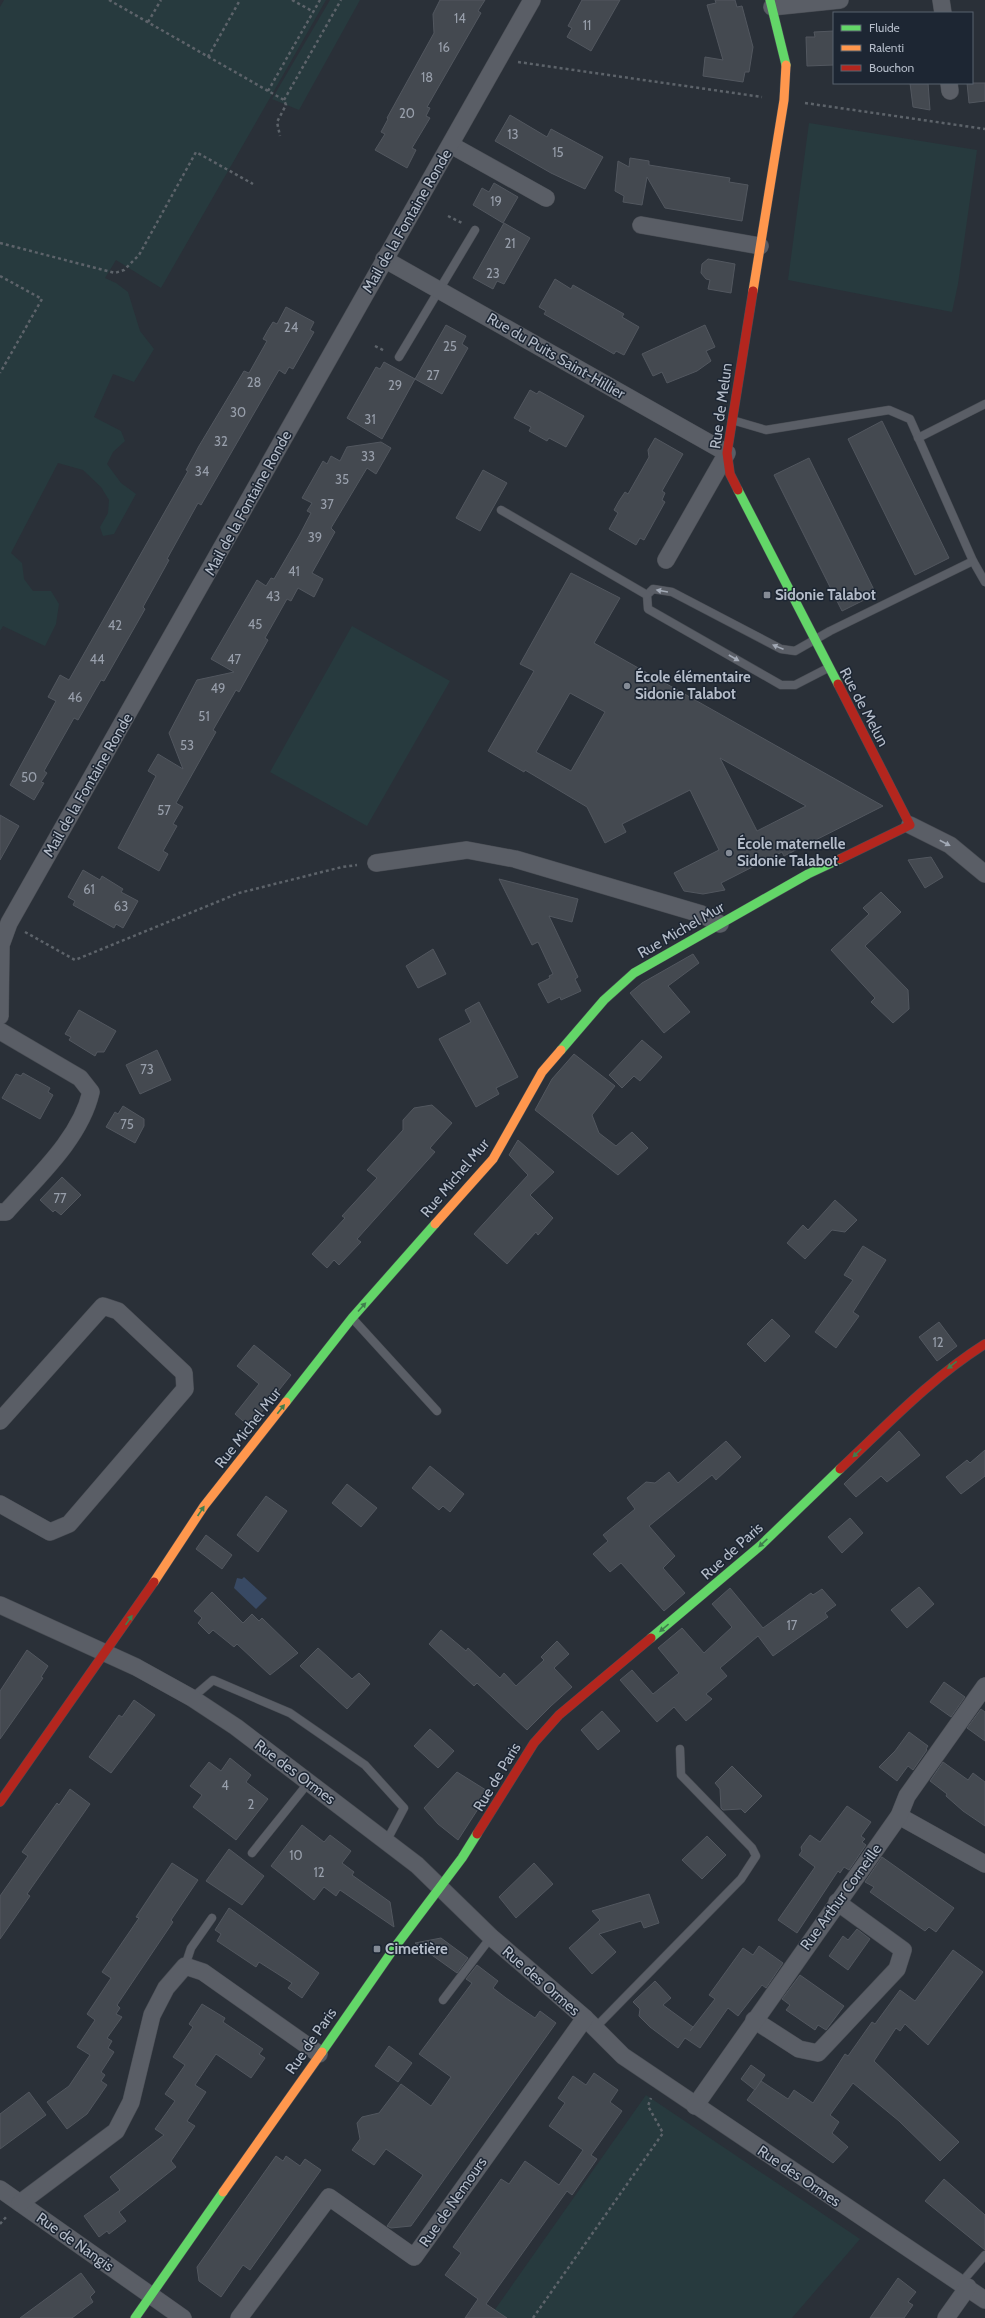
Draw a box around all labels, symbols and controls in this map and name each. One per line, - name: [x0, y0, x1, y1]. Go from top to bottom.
- house number: 14: [454, 10, 466, 26]
- legend: [833, 12, 973, 84]
- house number: 11: [583, 17, 591, 33]
- text: Fluide: [869, 20, 900, 35]
- house number: 16: [438, 39, 450, 55]
- text: Ralenti: [869, 40, 904, 55]
- text: Bouchon: [869, 60, 915, 75]
- house number: 18: [421, 69, 433, 85]
- house number: 20: [399, 105, 415, 121]
- house number: 13: [507, 126, 519, 142]
- house number: 15: [552, 144, 564, 160]
- street label: Mail de la Fontaine Ronde: [358, 146, 456, 296]
- house number: 19: [490, 193, 502, 209]
- house number: 21: [504, 235, 516, 251]
- house number: 23: [486, 265, 500, 281]
- street label: Rue du Puits Saint-Hillier: [484, 309, 629, 403]
- house number: 24: [284, 319, 299, 335]
- house number: 25: [443, 338, 457, 354]
- street label: Rue de Melun: [706, 362, 736, 450]
- house number: 27: [426, 367, 440, 383]
- house number: 28: [247, 374, 261, 390]
- house number: 29: [388, 377, 402, 393]
- house number: 30: [230, 404, 246, 420]
- house number: 31: [364, 411, 376, 427]
- street label: Mail de la Fontaine Ronde: [201, 427, 296, 579]
- house number: 32: [214, 433, 228, 449]
- house number: 33: [361, 448, 375, 464]
- house number: 34: [195, 463, 210, 479]
- house number: 35: [335, 471, 349, 487]
- house number: 37: [320, 496, 334, 512]
- house number: 39: [308, 529, 322, 545]
- house number: 41: [288, 563, 300, 579]
- place label: Sidonie Talabot: [775, 586, 876, 604]
- one-way arrow: [655, 587, 668, 593]
- house number: 43: [266, 588, 280, 604]
- marker: Sidonie Talabot: [762, 590, 772, 600]
- house number: 45: [248, 616, 262, 632]
- house number: 42: [108, 617, 122, 633]
- one-way arrow: [772, 644, 784, 650]
- house number: 44: [89, 651, 105, 667]
- house number: 47: [227, 651, 241, 667]
- one-way arrow: [728, 654, 740, 661]
- street label: Rue de Melun: [836, 665, 892, 749]
- place label: École élémentaire Sidonie Talabot: [635, 667, 751, 703]
- house number: 49: [211, 680, 225, 696]
- marker: École élémentaire Sidonie Talabot: [622, 681, 632, 691]
- house number: 46: [68, 689, 82, 705]
- house number: 51: [198, 708, 210, 724]
- street label: Mail de la Fontaine Ronde: [39, 710, 137, 860]
- house number: 53: [180, 737, 194, 753]
- house number: 50: [21, 769, 37, 785]
- house number: 57: [157, 802, 171, 818]
- place label: École maternelle Sidonie Talabot: [737, 834, 846, 870]
- one-way arrow: [939, 840, 951, 846]
- marker: École maternelle Sidonie Talabot: [724, 848, 734, 858]
- house number: 61: [83, 881, 95, 897]
- house number: 63: [114, 898, 128, 914]
- street label: Rue Michel Mur: [634, 898, 728, 962]
- house number: 73: [140, 1061, 154, 1077]
- house number: 75: [120, 1116, 134, 1132]
- street label: Rue Michel Mur: [417, 1135, 493, 1221]
- house number: 77: [53, 1190, 67, 1206]
- one-way arrow: [357, 1302, 366, 1313]
- house number: 12: [932, 1334, 944, 1350]
- one-way arrow: [947, 1361, 958, 1369]
- street label: Rue Michel Mur: [211, 1384, 285, 1472]
- one-way arrow: [276, 1403, 285, 1414]
- one-way arrow: [852, 1449, 862, 1458]
- one-way arrow: [197, 1506, 205, 1517]
- street label: Rue de Paris: [697, 1519, 767, 1583]
- one-way arrow: [758, 1538, 768, 1548]
- one-way arrow: [125, 1614, 133, 1625]
- house number: 17: [787, 1617, 798, 1633]
- one-way arrow: [659, 1623, 670, 1632]
- street label: Rue des Ormes: [251, 1736, 339, 1808]
- street label: Rue de Paris: [469, 1739, 525, 1815]
- house number: 4: [221, 1777, 229, 1793]
- house number: 2: [248, 1796, 255, 1812]
- street label: Rue Arthur Corneille: [796, 1840, 886, 1954]
- house number: 10: [289, 1847, 303, 1863]
- house number: 12: [313, 1864, 325, 1880]
- place label: Cimetière: [385, 1940, 448, 1958]
- street label: Rue des Ormes: [499, 1943, 583, 2019]
- marker: Cimetière: [372, 1944, 382, 1954]
- street label: Rue de Paris: [282, 2004, 340, 2078]
- street label: Rue des Ormes: [754, 2142, 844, 2210]
- street label: Rue de Nemours: [415, 2154, 491, 2250]
- street label: Rue de Nangis: [33, 2209, 117, 2275]

